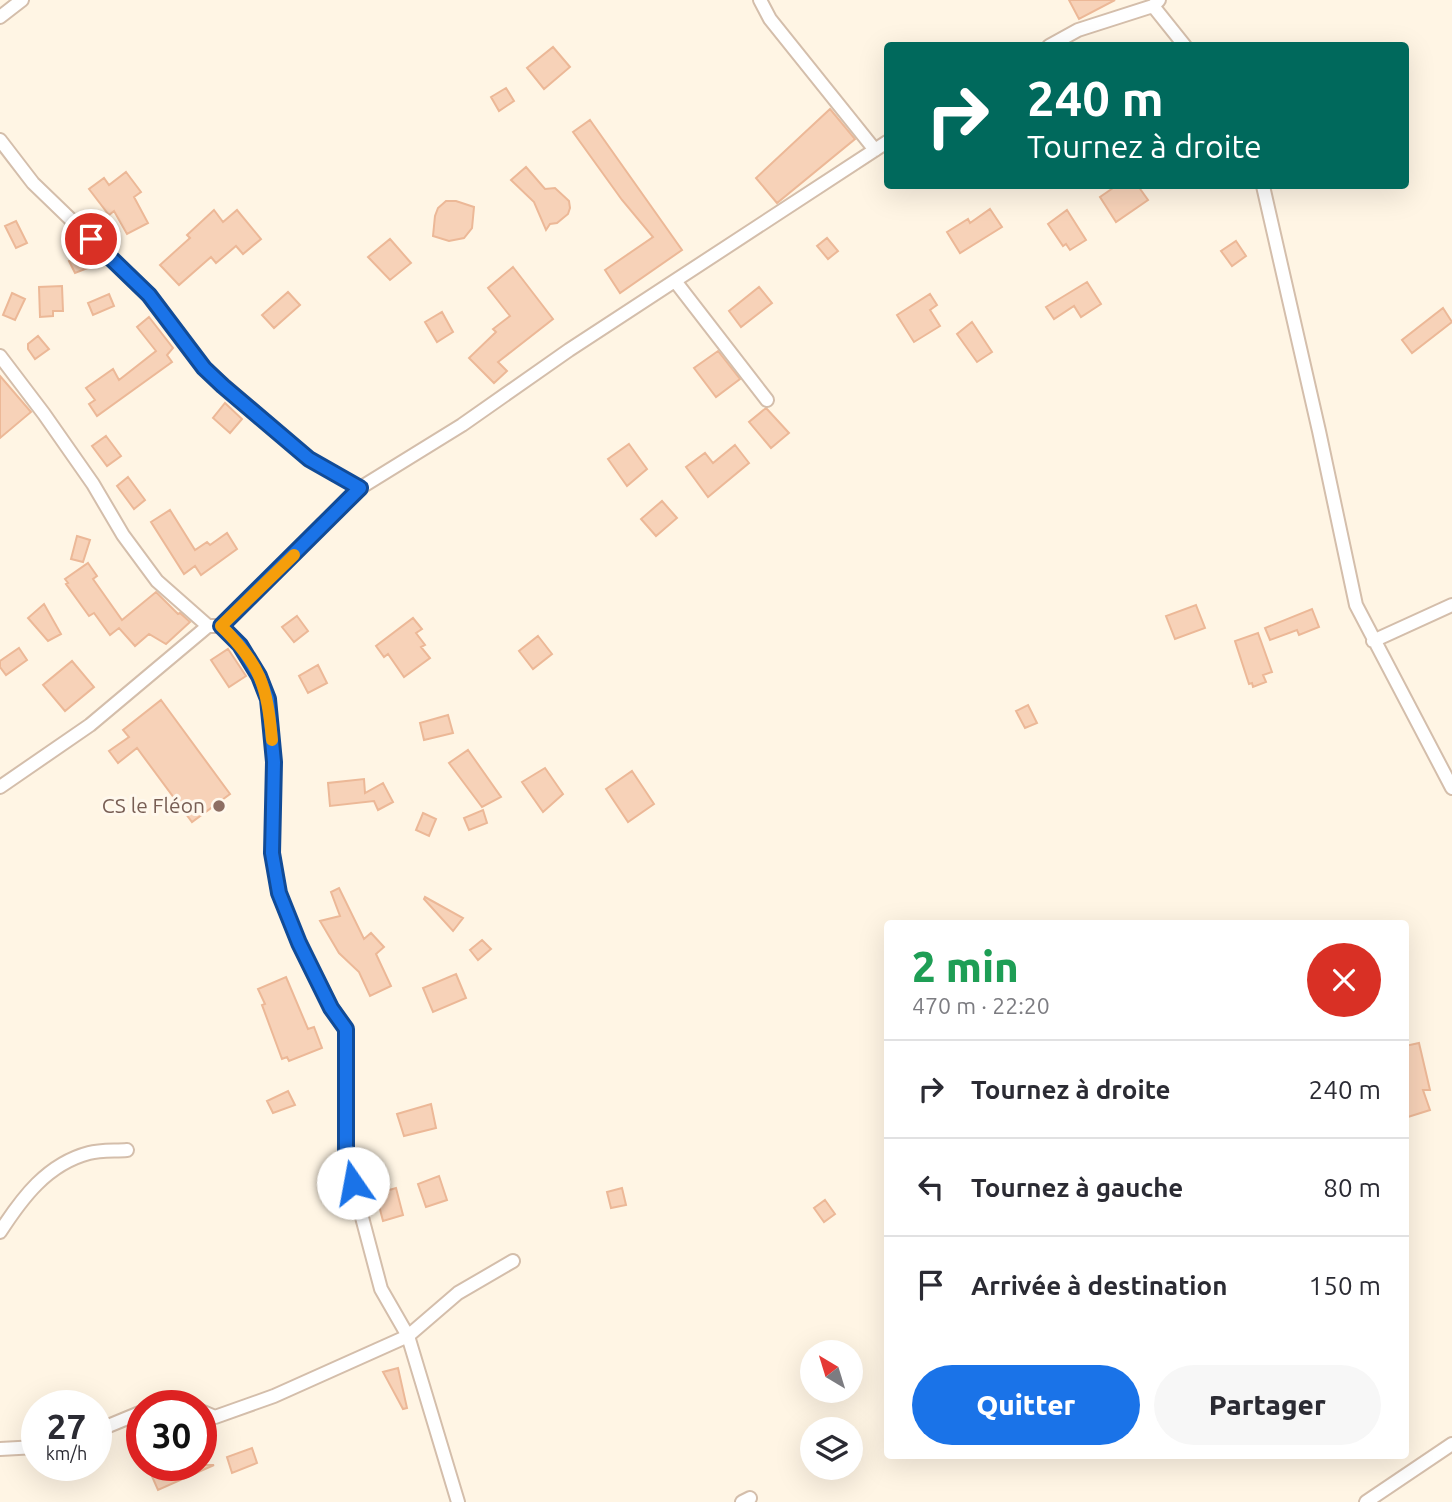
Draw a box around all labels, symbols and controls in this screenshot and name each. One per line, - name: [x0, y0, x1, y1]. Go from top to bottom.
- icon: right: [912, 70, 1003, 161]
- text: 240 m: [1027, 70, 1164, 125]
- text: Tournez à droite: [1027, 128, 1262, 164]
- pin: [61, 209, 121, 269]
- icon: arrive: [72, 220, 110, 258]
- place label: CS le Fléon: [102, 793, 205, 817]
- marker: CS le Fléon: [211, 798, 227, 814]
- text: 2 min: [912, 943, 1019, 990]
- button: close: [1307, 943, 1381, 1017]
- text: 470 m · 22:20: [912, 993, 1050, 1018]
- icon: right: [912, 1070, 950, 1108]
- text: Tournez à droite: [971, 1075, 1170, 1104]
- text: 240 m: [1309, 1075, 1381, 1104]
- position arrow: [316, 1146, 390, 1220]
- icon: left: [912, 1168, 950, 1206]
- text: Tournez à gauche: [971, 1173, 1183, 1202]
- text: 80 m: [1323, 1173, 1381, 1202]
- icon: arrive: [912, 1266, 950, 1304]
- text: Arrivée à destination: [971, 1271, 1227, 1300]
- text: 150 m: [1309, 1271, 1381, 1300]
- north arrow: [800, 1340, 863, 1404]
- map controls: [800, 1340, 863, 1480]
- button: Quitter: [912, 1365, 1140, 1445]
- button: Partager: [1154, 1365, 1381, 1445]
- speed limit sign: 30: [126, 1390, 217, 1481]
- text: 27: [47, 1406, 86, 1446]
- button: layers: [800, 1417, 863, 1480]
- text: km/h: [46, 1443, 87, 1463]

